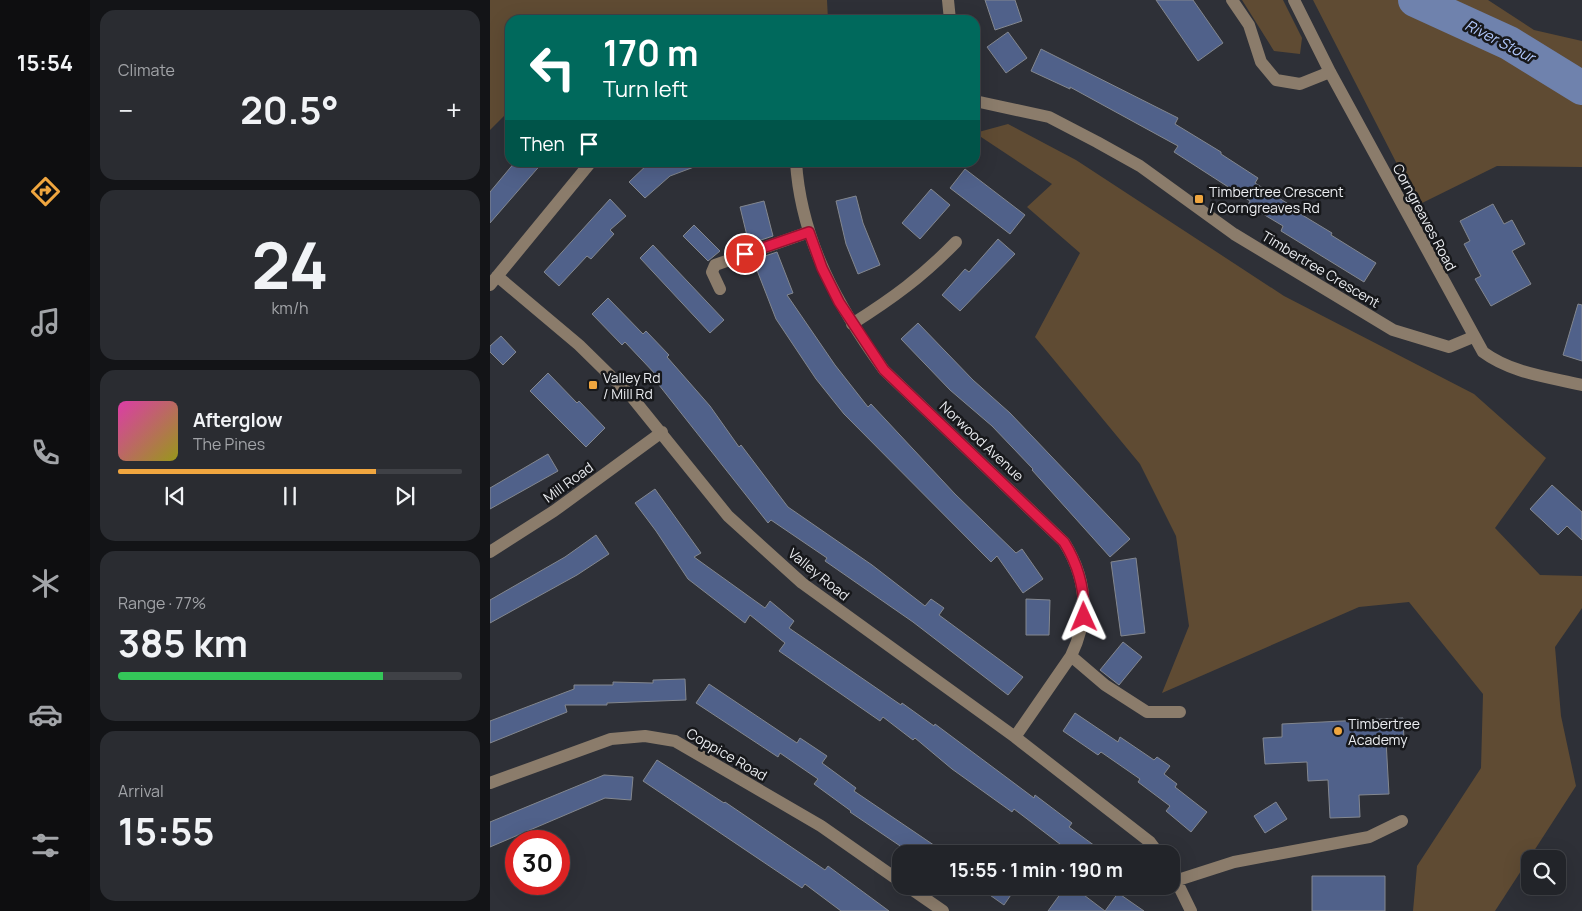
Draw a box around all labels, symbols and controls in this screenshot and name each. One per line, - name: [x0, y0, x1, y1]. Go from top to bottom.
- water label: River Stour: [1462, 14, 1541, 69]
- text: 170 m: [603, 29, 699, 77]
- icon: left: [520, 35, 585, 100]
- text: 15:54: [17, 48, 73, 78]
- text: Climate: [118, 59, 175, 81]
- text: Turn left: [603, 74, 688, 104]
- text: 20.5°: [240, 83, 339, 135]
- text: −: [118, 91, 133, 129]
- text: +: [446, 91, 462, 129]
- icon: arrive: [575, 130, 603, 158]
- text: Then: [520, 131, 565, 157]
- street label: Corngreaves Road: [1389, 160, 1461, 274]
- icon: directions: [28, 174, 63, 209]
- place label: Timbertree Crescent / Corngreaves Rd: [1209, 182, 1344, 217]
- marker: Timbertree Crescent / Corngreaves Rd: [1193, 193, 1205, 205]
- text: 24: [252, 220, 328, 309]
- street label: Timbertree Crescent: [1258, 226, 1384, 312]
- pin: [724, 233, 766, 275]
- icon: arrive: [731, 240, 759, 268]
- text: km/h: [271, 297, 309, 319]
- icon: music: [28, 305, 63, 340]
- place label: Valley Rd / Mill Rd: [603, 368, 660, 403]
- marker: Valley Rd / Mill Rd: [587, 379, 599, 391]
- street label: Norwood Avenue: [936, 397, 1028, 485]
- text: Afterglow: [193, 407, 282, 433]
- text: The Pines: [193, 433, 265, 455]
- icon: phone: [28, 435, 63, 470]
- street label: Mill Road: [539, 457, 597, 507]
- icon: previous: [161, 482, 189, 510]
- icon: pause: [276, 482, 304, 510]
- icon: next: [391, 482, 419, 510]
- street label: Valley Road: [784, 543, 854, 605]
- icon: climate: [28, 566, 63, 601]
- position arrow: [1057, 590, 1109, 642]
- text: Range · 77%: [118, 592, 206, 614]
- text: 385 km: [118, 616, 248, 668]
- icon: car: [28, 697, 63, 732]
- place label: Timbertree Academy: [1348, 714, 1420, 749]
- street label: Coppice Road: [683, 723, 771, 785]
- marker: Timbertree Academy: [1332, 725, 1344, 737]
- text: Arrival: [118, 780, 164, 802]
- text: 15:55: [118, 804, 214, 856]
- icon: filters: [28, 828, 63, 863]
- speed limit sign: 30: [505, 830, 570, 895]
- map controls: [1521, 850, 1566, 895]
- button: search: [1521, 850, 1566, 895]
- text: 15:55 · 1 min · 190 m: [949, 857, 1123, 883]

